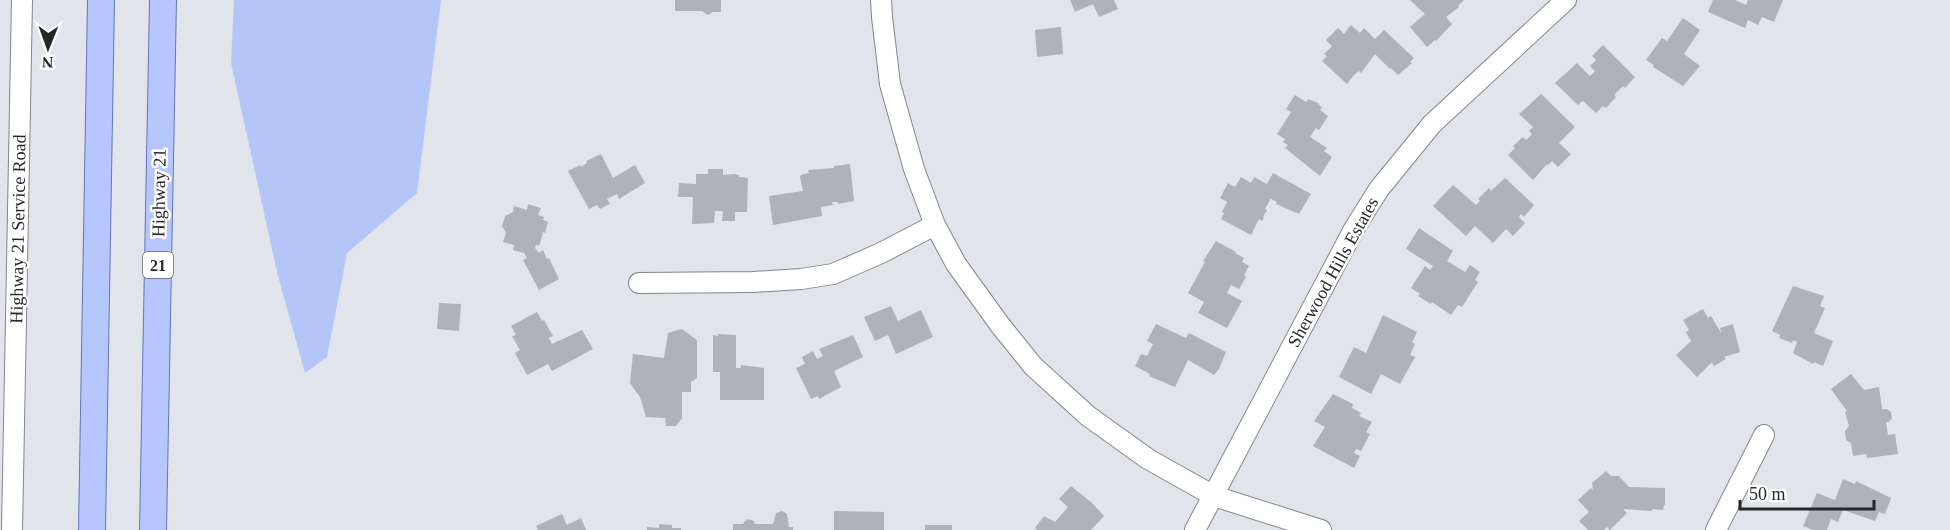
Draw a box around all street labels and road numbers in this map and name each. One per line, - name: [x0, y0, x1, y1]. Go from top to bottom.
- street label: Highway 21 Service Road: [6, 134, 30, 324]
- street label: Highway 21: [148, 149, 170, 237]
- street label: Sherwood Hills Estates: [1284, 194, 1382, 350]
- road number: 21: [143, 252, 173, 278]

